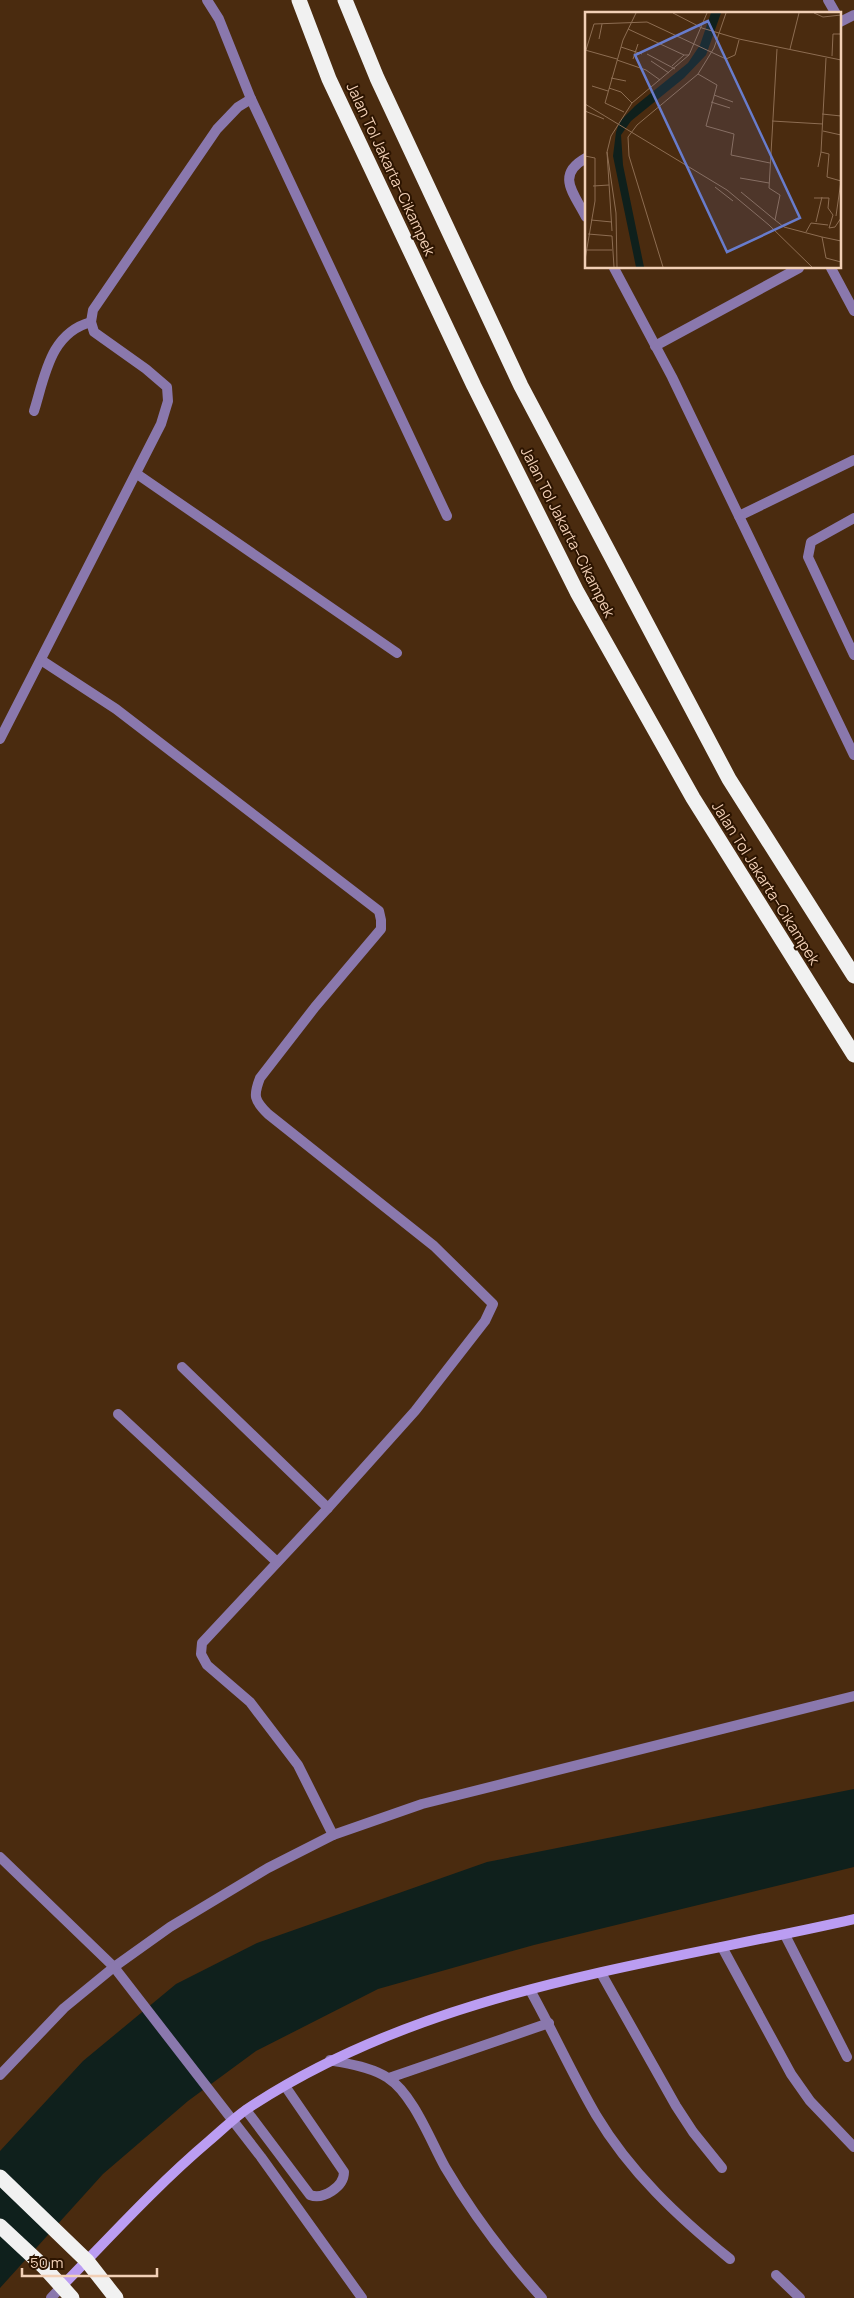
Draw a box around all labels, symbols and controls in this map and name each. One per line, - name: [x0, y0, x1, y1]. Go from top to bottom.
- inset map: [585, 12, 842, 269]
- street label: Jalan Tol Jakarta–Cikampek: [342, 79, 441, 260]
- street label: Jalan Tol Jakarta–Cikampek: [516, 443, 620, 621]
- street label: Jalan Tol Jakarta–Cikampek: [707, 797, 825, 969]
- scale bar: [22, 2246, 158, 2278]
- text: 50 m: [30, 2252, 64, 2273]

